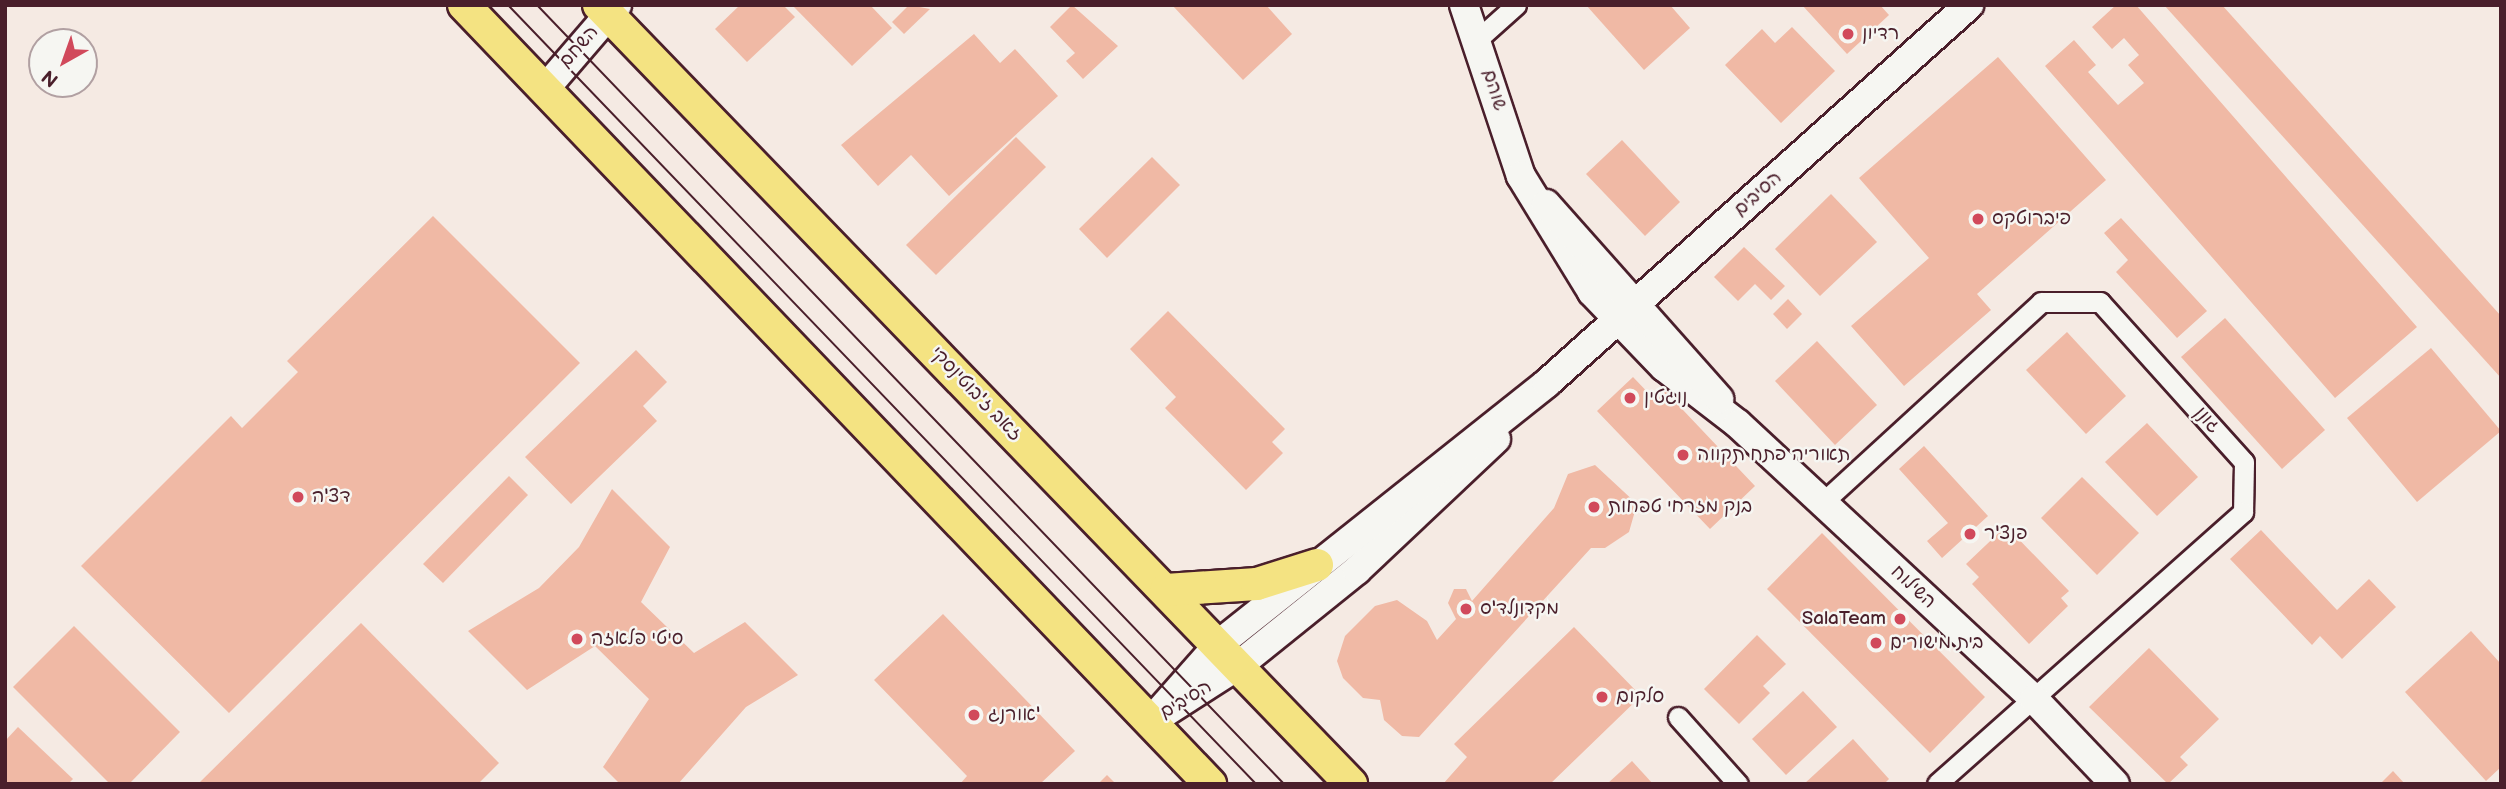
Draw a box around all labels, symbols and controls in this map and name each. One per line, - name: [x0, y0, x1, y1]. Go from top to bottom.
- street label: השחם: [554, 21, 604, 73]
- place label: רדיון: [1862, 23, 1899, 45]
- marker: רדיון: [1840, 26, 1856, 42]
- north arrow: [28, 28, 98, 98]
- text: N: [38, 65, 63, 91]
- street label: שוהם: [1477, 67, 1511, 113]
- street label: הסיבים: [1729, 166, 1787, 222]
- place label: פיברוטקס: [1992, 208, 2071, 230]
- marker: פיברוטקס: [1970, 211, 1986, 227]
- street label: זאב ז'בוטינסקי: [925, 342, 1027, 446]
- place label: נוגטין: [1644, 387, 1687, 409]
- marker: נוגטין: [1622, 390, 1638, 406]
- street label: גונן: [2189, 402, 2225, 438]
- place label: תאוריה פתח תקווה: [1697, 444, 1850, 466]
- marker: תאוריה פתח תקווה: [1675, 447, 1691, 463]
- place label: דצ'ה: [312, 486, 350, 508]
- marker: דצ'ה: [290, 489, 306, 505]
- place label: בנק מזרחי טפחות: [1608, 496, 1752, 518]
- marker: בנק מזרחי טפחות: [1586, 499, 1602, 515]
- place label: פנצ'ר: [1984, 523, 2027, 545]
- marker: פנצ'ר: [1962, 526, 1978, 542]
- street label: השילוח: [1886, 560, 1940, 614]
- place label: מקדונלד'ס: [1480, 598, 1559, 620]
- marker: מקדונלד'ס: [1458, 601, 1474, 617]
- place label: SalaTeam: [1802, 608, 1886, 630]
- marker: SalaTeam: [1892, 611, 1908, 627]
- place label: סיטי פלאזה: [591, 628, 683, 650]
- marker: סיטי פלאזה: [569, 631, 585, 647]
- place label: בית מישורים: [1890, 632, 1983, 654]
- marker: בית מישורים: [1868, 635, 1884, 651]
- street label: הסיבים: [1156, 676, 1216, 724]
- place label: סלקום: [1616, 686, 1664, 708]
- marker: סלקום: [1594, 689, 1610, 705]
- place label: אורנג': [988, 704, 1040, 726]
- marker: אורנג': [966, 707, 982, 723]

